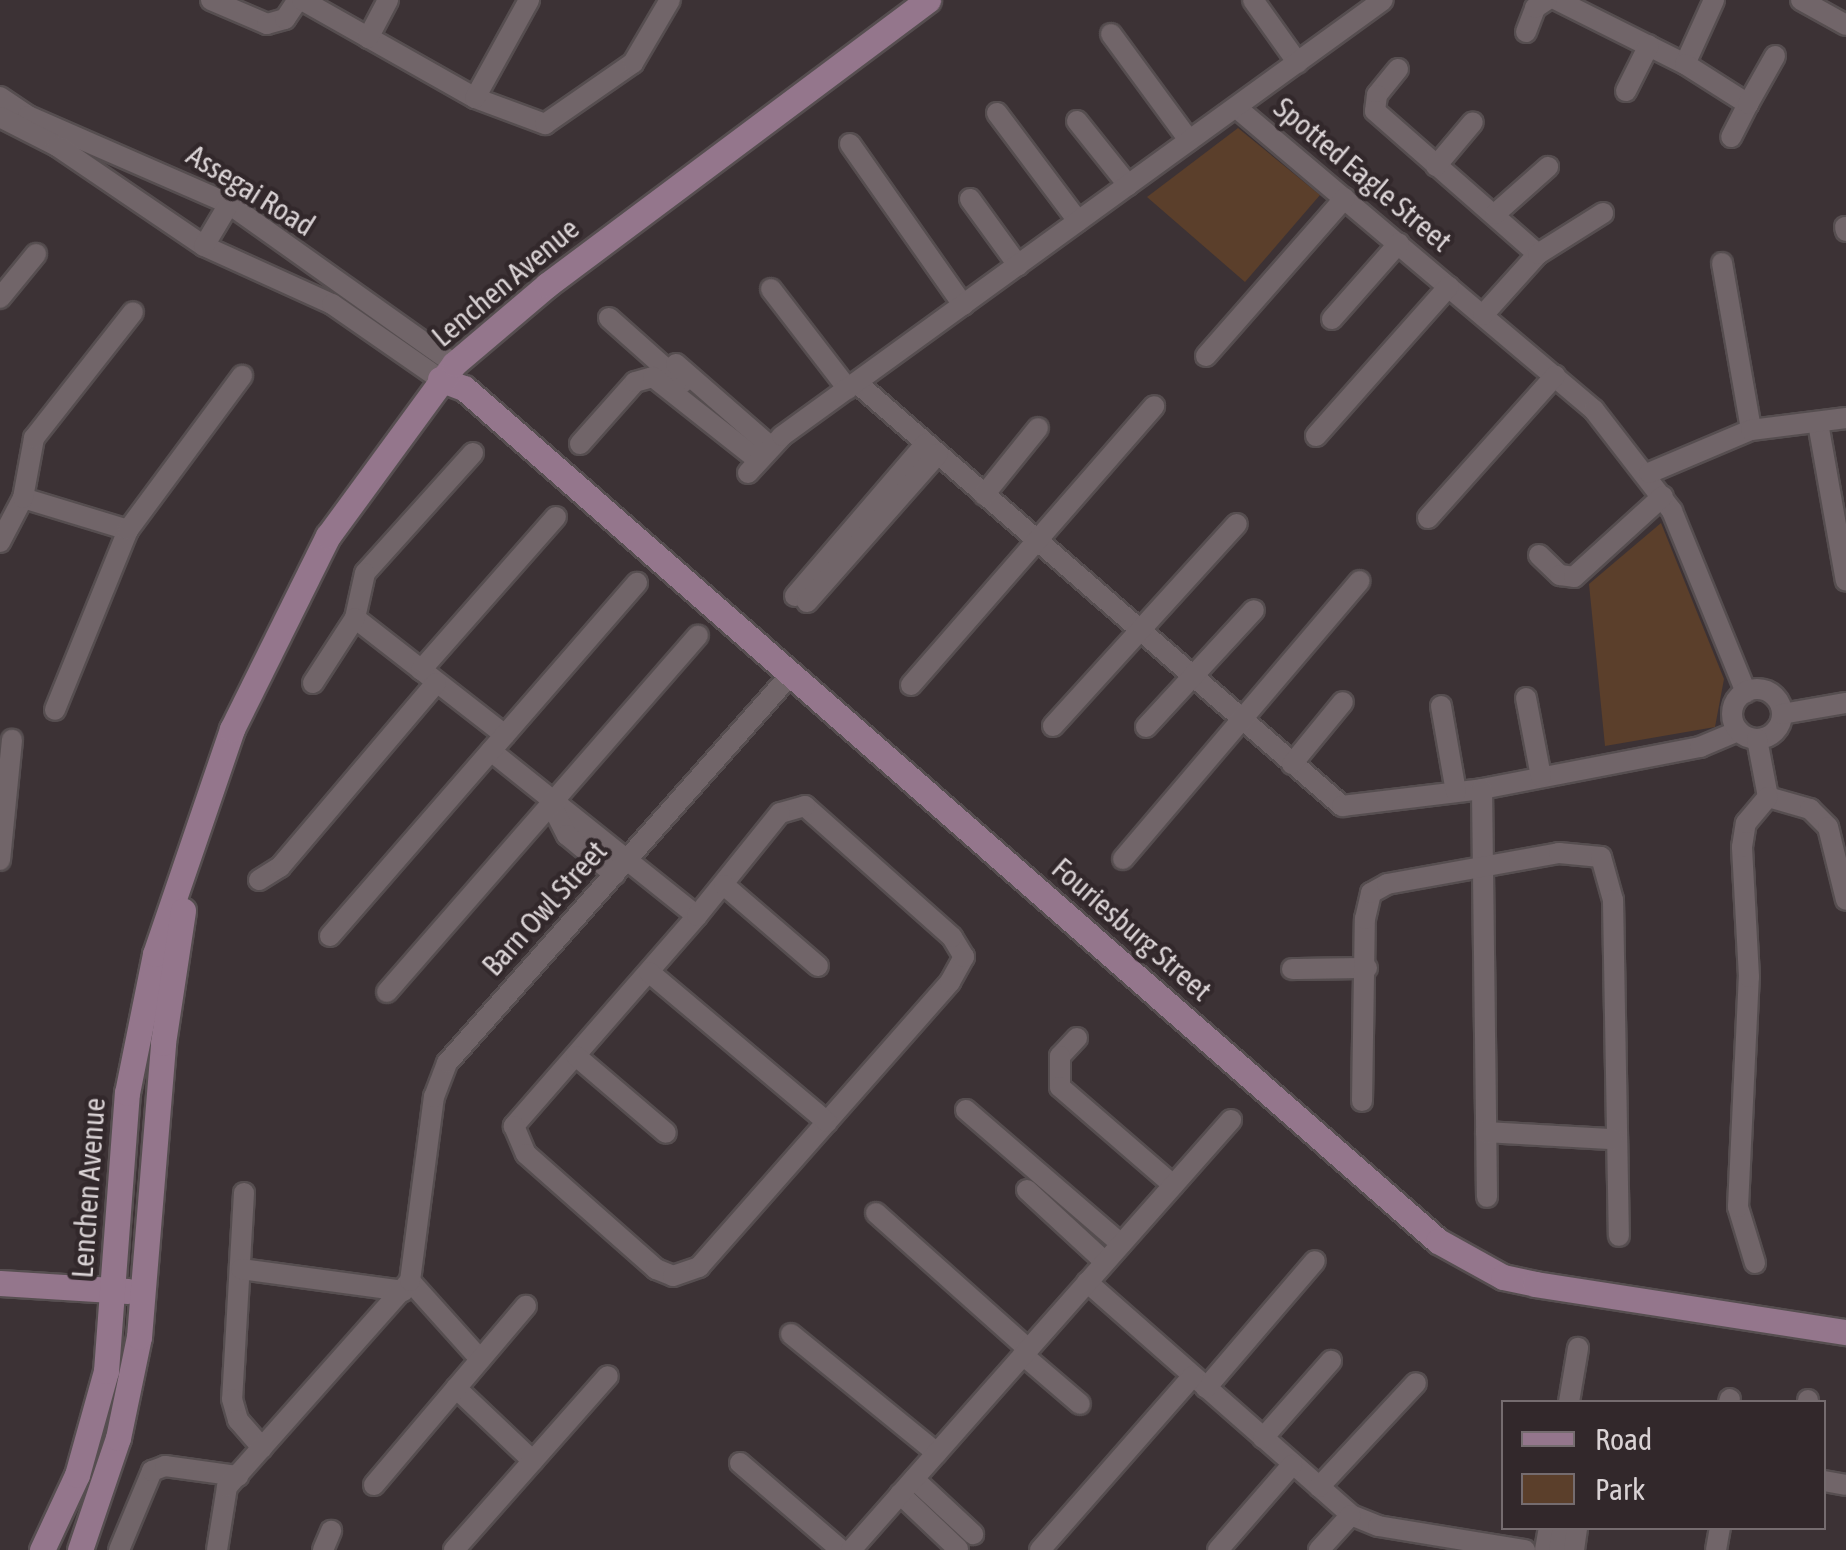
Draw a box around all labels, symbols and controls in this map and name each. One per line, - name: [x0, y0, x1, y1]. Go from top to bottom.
- street label: Spotted Eagle Street: [1267, 89, 1459, 259]
- street label: Assegai Road: [180, 137, 322, 243]
- street label: Lenchen Avenue: [424, 210, 586, 354]
- street label: Barn Owl Street: [474, 833, 614, 983]
- street label: Fouriesburg Street: [1045, 850, 1219, 1008]
- street label: Lenchen Avenue: [64, 1097, 112, 1279]
- legend: [1501, 1400, 1826, 1530]
- text: Road: [1595, 1422, 1652, 1456]
- text: Park: [1595, 1472, 1645, 1506]

